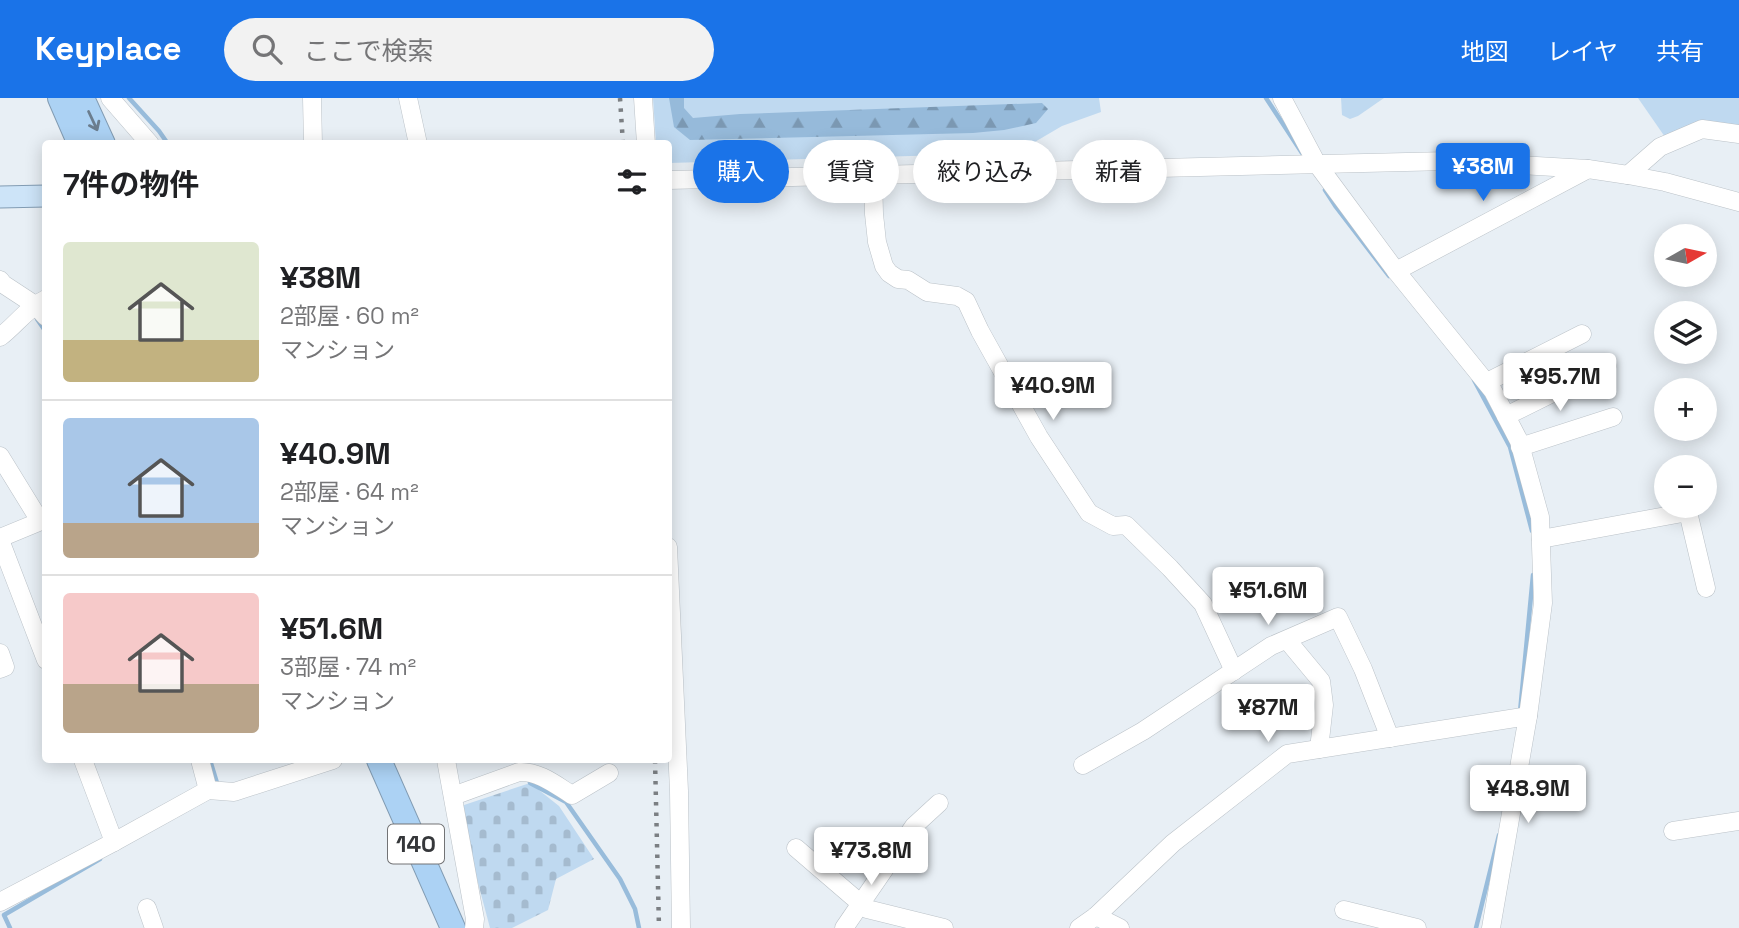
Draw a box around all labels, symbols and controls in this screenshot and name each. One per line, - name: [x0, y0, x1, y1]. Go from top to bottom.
- search box: [224, 18, 714, 81]
- text: Keyplace: [35, 28, 182, 70]
- icon: search: [248, 30, 286, 68]
- text: ここで検索: [304, 34, 434, 68]
- text: 地図: [1461, 36, 1509, 67]
- text: レイヤ: [1547, 36, 1618, 67]
- text: 共有: [1656, 36, 1704, 67]
- one-way arrow: [87, 110, 100, 131]
- chip: 購入: [693, 140, 789, 203]
- chip: 賃貸: [803, 140, 899, 203]
- chip: 絞り込み: [913, 140, 1057, 203]
- chip: 新着: [1071, 140, 1167, 203]
- pin: ¥38M: [1442, 144, 1524, 203]
- text: ¥38M: [1452, 151, 1514, 181]
- icon: filters: [613, 163, 651, 201]
- text: 7件の物件: [63, 165, 200, 204]
- north arrow: [1654, 224, 1717, 287]
- map controls: [1654, 224, 1717, 518]
- text: ¥38M: [280, 258, 361, 297]
- icon: home: [119, 270, 203, 354]
- text: 2部屋 · 60 m²: [280, 301, 419, 331]
- button: layers: [1654, 301, 1717, 364]
- text: マンション: [280, 335, 395, 365]
- pin: ¥95.7M: [1503, 354, 1617, 413]
- text: ¥95.7M: [1519, 361, 1601, 391]
- pin: ¥40.9M: [996, 362, 1110, 422]
- text: ¥40.9M: [1011, 370, 1095, 400]
- button: +: [1654, 378, 1717, 441]
- text: ¥40.9M: [280, 434, 391, 473]
- icon: home: [119, 446, 203, 530]
- button: −: [1654, 455, 1717, 518]
- text: 2部屋 · 64 m²: [280, 477, 419, 507]
- text: マンション: [280, 511, 395, 541]
- pin: ¥51.6M: [1211, 568, 1325, 627]
- text: ¥51.6M: [1228, 575, 1308, 605]
- text: ¥51.6M: [280, 609, 383, 648]
- icon: home: [119, 621, 203, 705]
- text: 3部屋 · 74 m²: [280, 652, 416, 682]
- pin: ¥87M: [1227, 684, 1309, 744]
- text: マンション: [280, 686, 395, 716]
- text: ¥87M: [1238, 692, 1298, 722]
- pin: ¥48.9M: [1471, 766, 1585, 825]
- text: ¥48.9M: [1486, 773, 1570, 803]
- road number: 140: [388, 824, 444, 864]
- pin: ¥73.8M: [814, 828, 928, 887]
- text: ¥73.8M: [830, 835, 912, 865]

